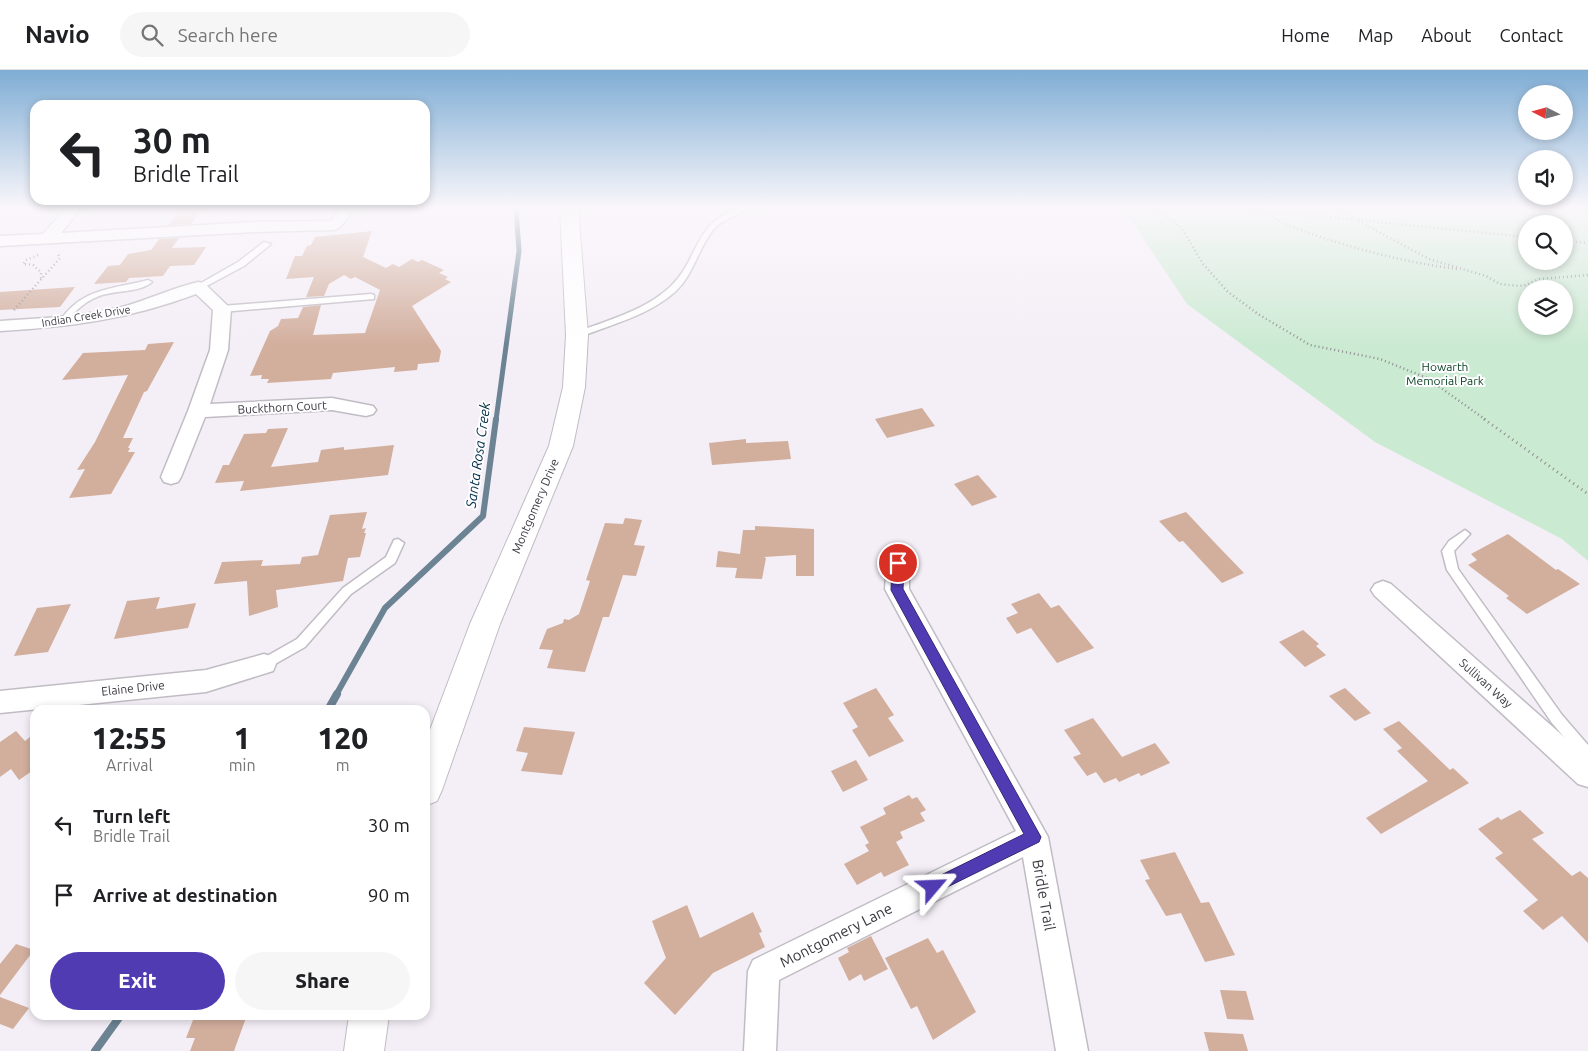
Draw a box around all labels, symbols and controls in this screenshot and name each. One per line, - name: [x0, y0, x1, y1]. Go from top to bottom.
- search box: [120, 12, 470, 57]
- text: Navio: [25, 21, 90, 48]
- icon: search: [138, 21, 166, 49]
- text: Search here: [178, 24, 278, 46]
- text: Home: [1281, 25, 1330, 45]
- text: Map: [1358, 25, 1393, 45]
- text: About: [1421, 25, 1471, 45]
- text: Contact: [1499, 25, 1563, 45]
- north arrow: [1518, 85, 1572, 140]
- map controls: [1518, 85, 1573, 335]
- icon: left: [50, 120, 115, 185]
- text: 30 m: [133, 120, 211, 160]
- button: sound: [1518, 150, 1573, 205]
- text: Bridle Trail: [133, 161, 239, 186]
- button: search: [1518, 215, 1573, 270]
- button: layers: [1518, 280, 1573, 335]
- street label: Indian Creek Drive: [41, 303, 131, 329]
- park label: Howarth Memorial Park: [1406, 360, 1484, 387]
- street label: Buckthorn Court: [237, 398, 327, 416]
- water label: Santa Rosa Creek: [463, 400, 493, 510]
- street label: Montgomery Drive: [509, 457, 561, 555]
- pin: [877, 542, 919, 584]
- icon: arrive: [884, 549, 912, 577]
- street label: Sullivan Way: [1457, 656, 1515, 710]
- street label: Elaine Drive: [101, 678, 165, 698]
- text: 12:55: [92, 721, 167, 755]
- text: 1: [234, 721, 251, 755]
- text: 120: [317, 721, 368, 755]
- text: Arrival: [106, 756, 153, 774]
- text: min: [229, 756, 256, 774]
- text: m: [336, 756, 350, 774]
- text: Turn left: [93, 805, 171, 827]
- icon: left: [50, 811, 78, 839]
- text: 30 m: [368, 814, 410, 836]
- text: Bridle Trail: [93, 827, 170, 845]
- street label: Bridle Trail: [1029, 858, 1059, 932]
- position arrow: [906, 860, 958, 912]
- icon: arrive: [50, 881, 78, 909]
- text: Arrive at destination: [93, 884, 278, 906]
- text: 90 m: [368, 884, 410, 906]
- street label: Montgomery Lane: [777, 899, 895, 971]
- button: Exit: [50, 952, 225, 1010]
- button: Share: [235, 952, 410, 1010]

